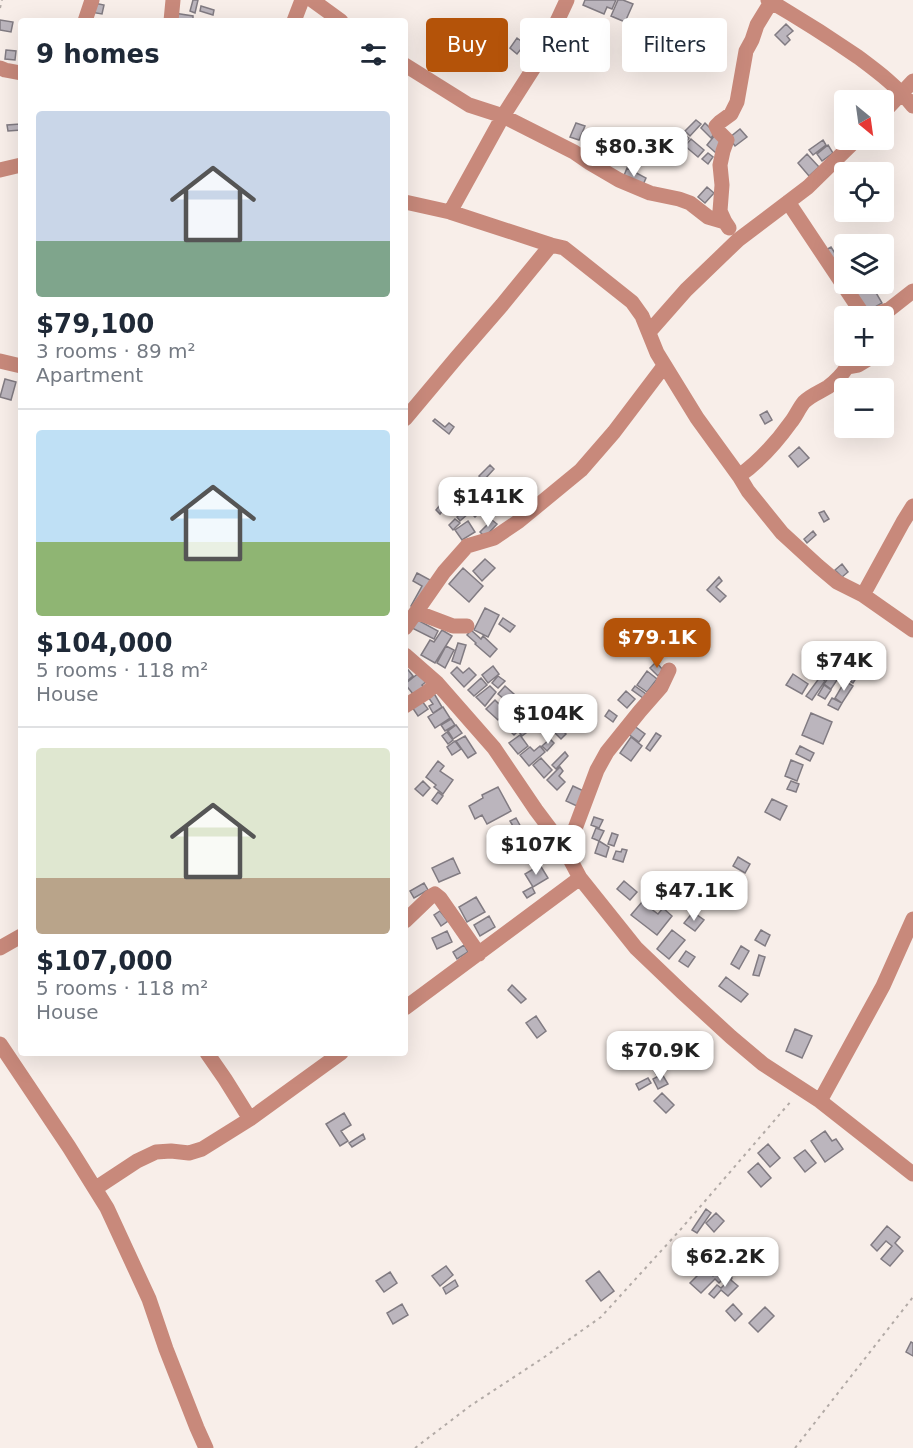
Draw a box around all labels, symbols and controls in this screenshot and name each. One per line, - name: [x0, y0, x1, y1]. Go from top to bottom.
- chip: Buy: [426, 18, 508, 72]
- chip: Rent: [520, 18, 610, 72]
- chip: Filters: [622, 18, 727, 72]
- icon: filters: [357, 38, 390, 71]
- text: 9 homes: [36, 39, 160, 69]
- north arrow: [834, 90, 894, 150]
- map controls: [834, 90, 894, 438]
- pin: $80.3K: [585, 127, 683, 178]
- text: $80.3K: [595, 134, 673, 158]
- icon: home: [159, 150, 267, 258]
- button: locate: [834, 162, 894, 222]
- button: layers: [834, 234, 894, 294]
- button: +: [834, 306, 894, 366]
- text: $79,100: [36, 309, 154, 339]
- text: 3 rooms · 89 m²: [36, 339, 196, 363]
- text: Apartment: [36, 363, 143, 387]
- button: −: [834, 378, 894, 438]
- icon: home: [159, 469, 267, 577]
- pin: $141K: [446, 477, 530, 528]
- text: $141K: [452, 484, 524, 508]
- pin: $79.1K: [608, 618, 706, 669]
- text: $79.1K: [618, 625, 696, 649]
- text: $104,000: [36, 628, 173, 658]
- pin: $74K: [808, 641, 880, 692]
- text: $74K: [815, 648, 873, 672]
- text: 5 rooms · 118 m²: [36, 658, 208, 682]
- text: House: [36, 682, 99, 706]
- pin: $104K: [506, 694, 590, 745]
- text: $104K: [512, 701, 584, 725]
- icon: home: [159, 787, 267, 895]
- pin: $107K: [494, 825, 578, 876]
- text: $107K: [500, 832, 572, 856]
- pin: $47.1K: [645, 871, 743, 922]
- text: $47.1K: [655, 878, 733, 902]
- text: $107,000: [36, 946, 173, 976]
- text: 5 rooms · 118 m²: [36, 976, 208, 1000]
- text: House: [36, 1000, 99, 1024]
- pin: $70.9K: [611, 1031, 709, 1082]
- text: $70.9K: [621, 1038, 699, 1062]
- pin: $62.2K: [676, 1237, 774, 1288]
- text: $62.2K: [686, 1244, 764, 1268]

